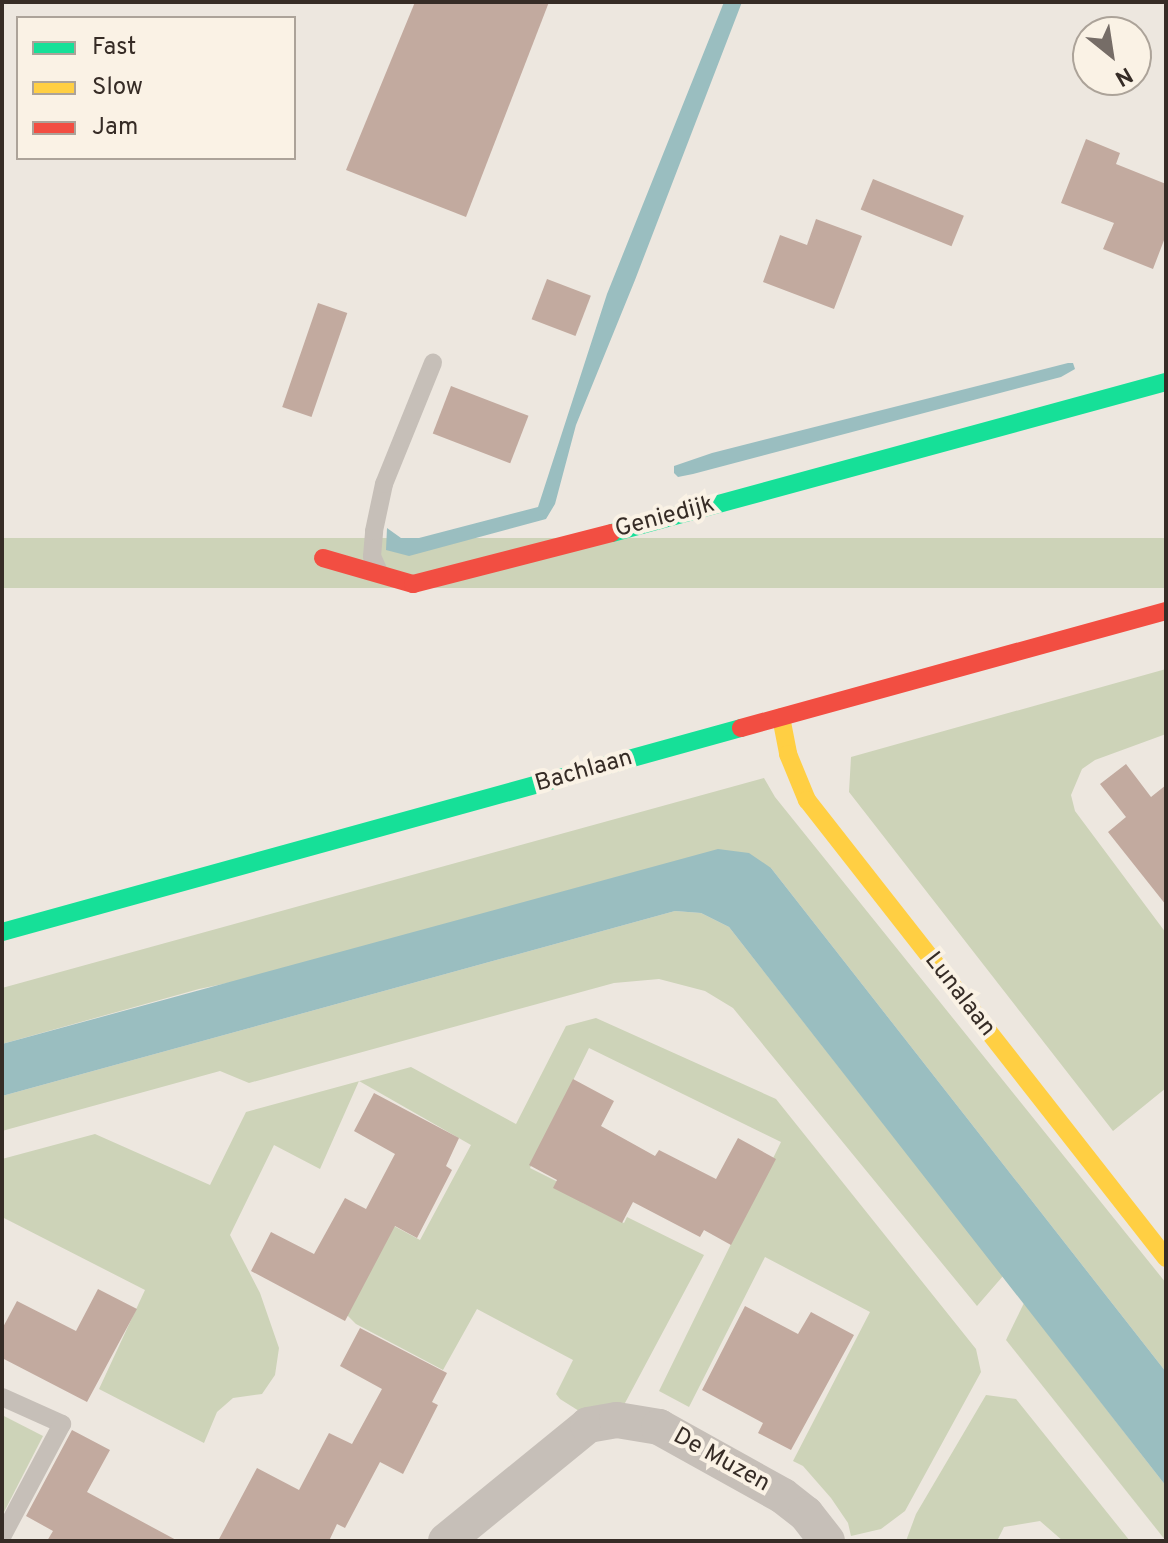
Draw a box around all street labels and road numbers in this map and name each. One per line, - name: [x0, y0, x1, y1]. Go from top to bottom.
- street label: Geniedijk: [612, 491, 718, 545]
- street label: Bachlaan: [532, 744, 636, 800]
- street label: Lunalaan: [917, 947, 1001, 1043]
- street label: De Muzen: [668, 1423, 774, 1499]

